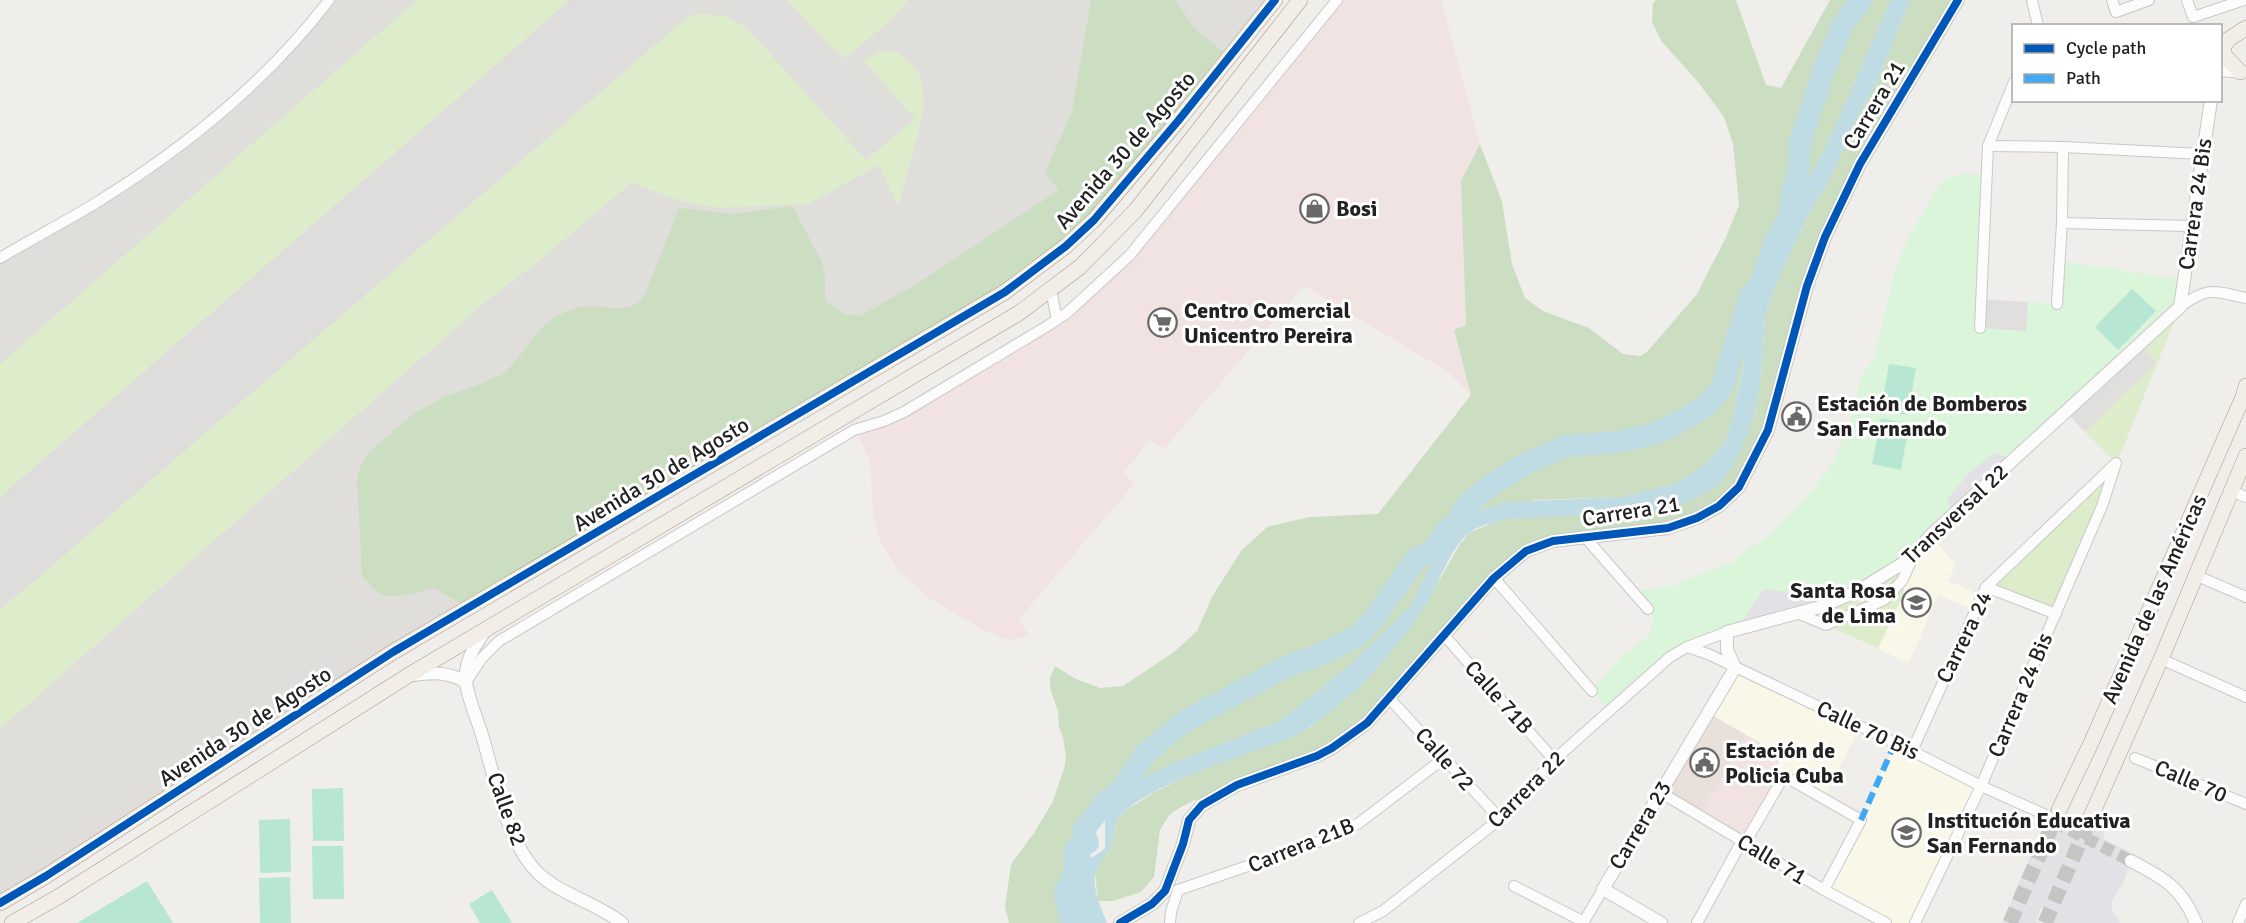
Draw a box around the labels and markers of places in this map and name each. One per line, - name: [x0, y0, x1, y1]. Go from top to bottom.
- shop icon: Bosi: [1299, 192, 1331, 224]
- place label: Bosi: [1336, 195, 1377, 222]
- place label: Centro Comercial Unicentro Pereira: [1184, 297, 1353, 349]
- supermarket icon: Centro Comercial Unicentro Pereira: [1147, 307, 1179, 339]
- place label: Estación de Bomberos San Fernando: [1817, 390, 2027, 442]
- public building icon: Estación de Bomberos San Fernando: [1780, 400, 1812, 432]
- place label: Santa Rosa de Lima: [1790, 577, 1896, 629]
- school or university icon: Santa Rosa de Lima: [1901, 587, 1933, 619]
- place label: Estación de Policia Cuba: [1725, 737, 1844, 789]
- public building icon: Estación de Policia Cuba: [1688, 747, 1720, 779]
- place label: Institución Educativa San Fernando: [1927, 807, 2131, 859]
- school or university icon: Institución Educativa San Fernando: [1890, 817, 1922, 849]

